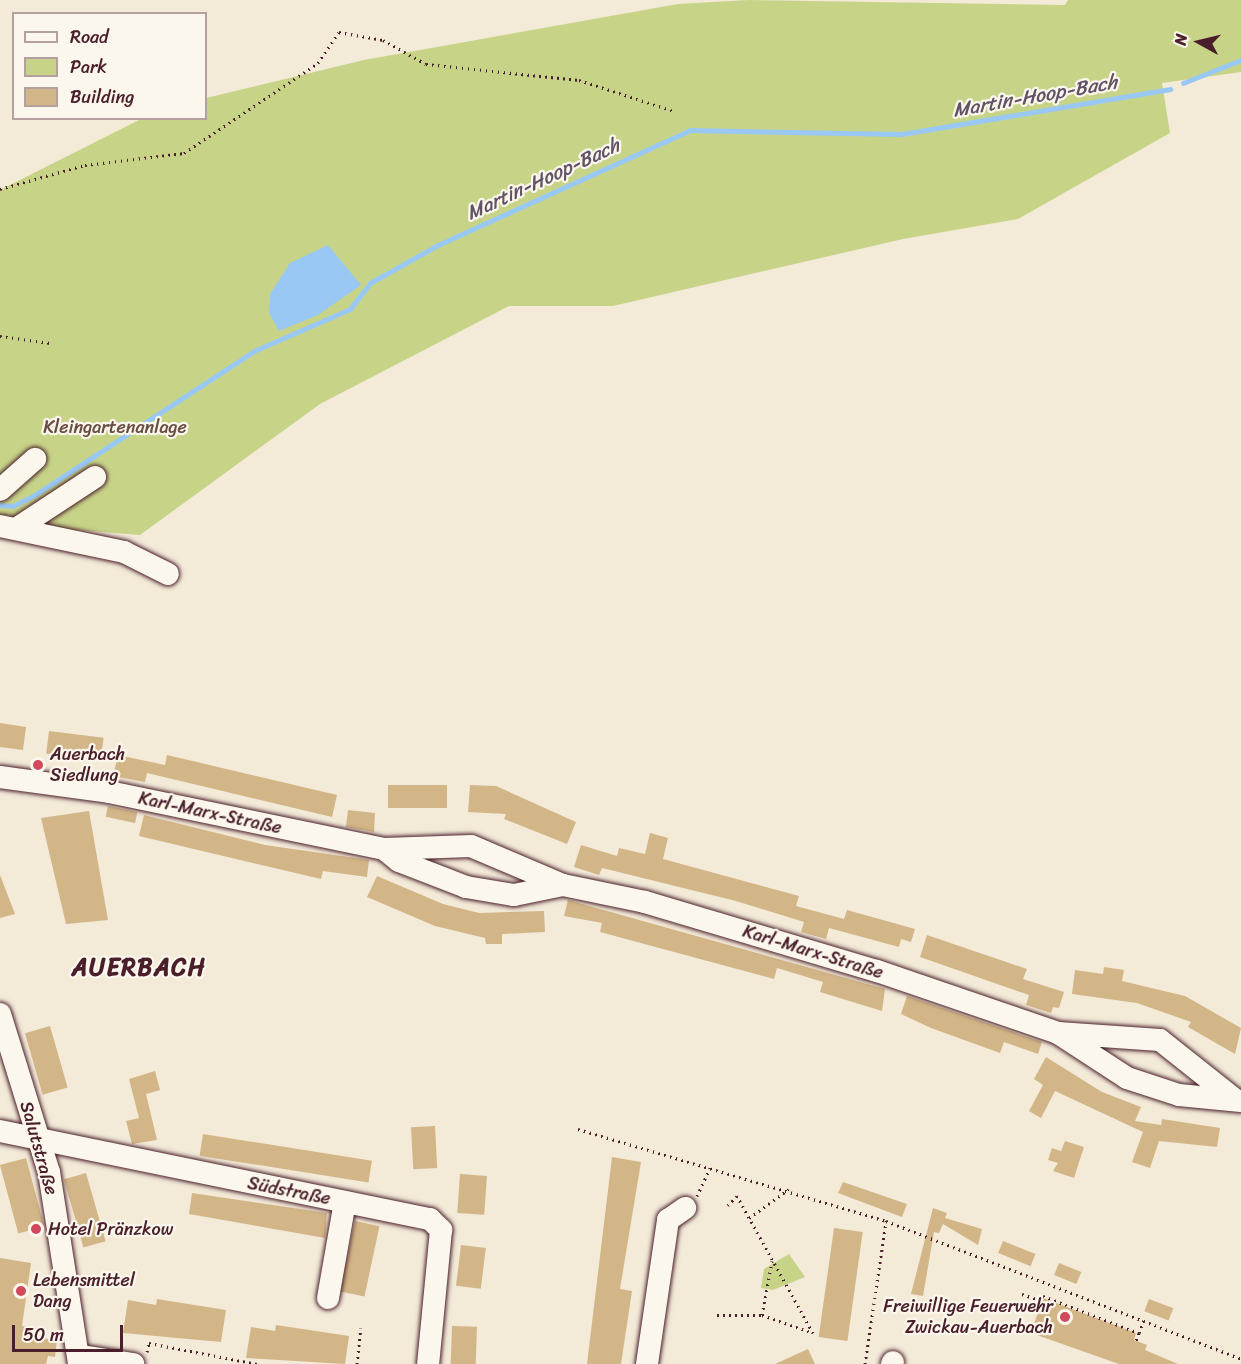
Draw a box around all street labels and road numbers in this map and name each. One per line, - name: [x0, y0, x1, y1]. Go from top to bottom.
- street label: Karl-Marx-Straße: [136, 787, 284, 839]
- street label: Karl-Marx-Straße: [740, 920, 886, 984]
- street label: Salutstraße: [15, 1099, 63, 1197]
- street label: Südstraße: [246, 1172, 332, 1210]

